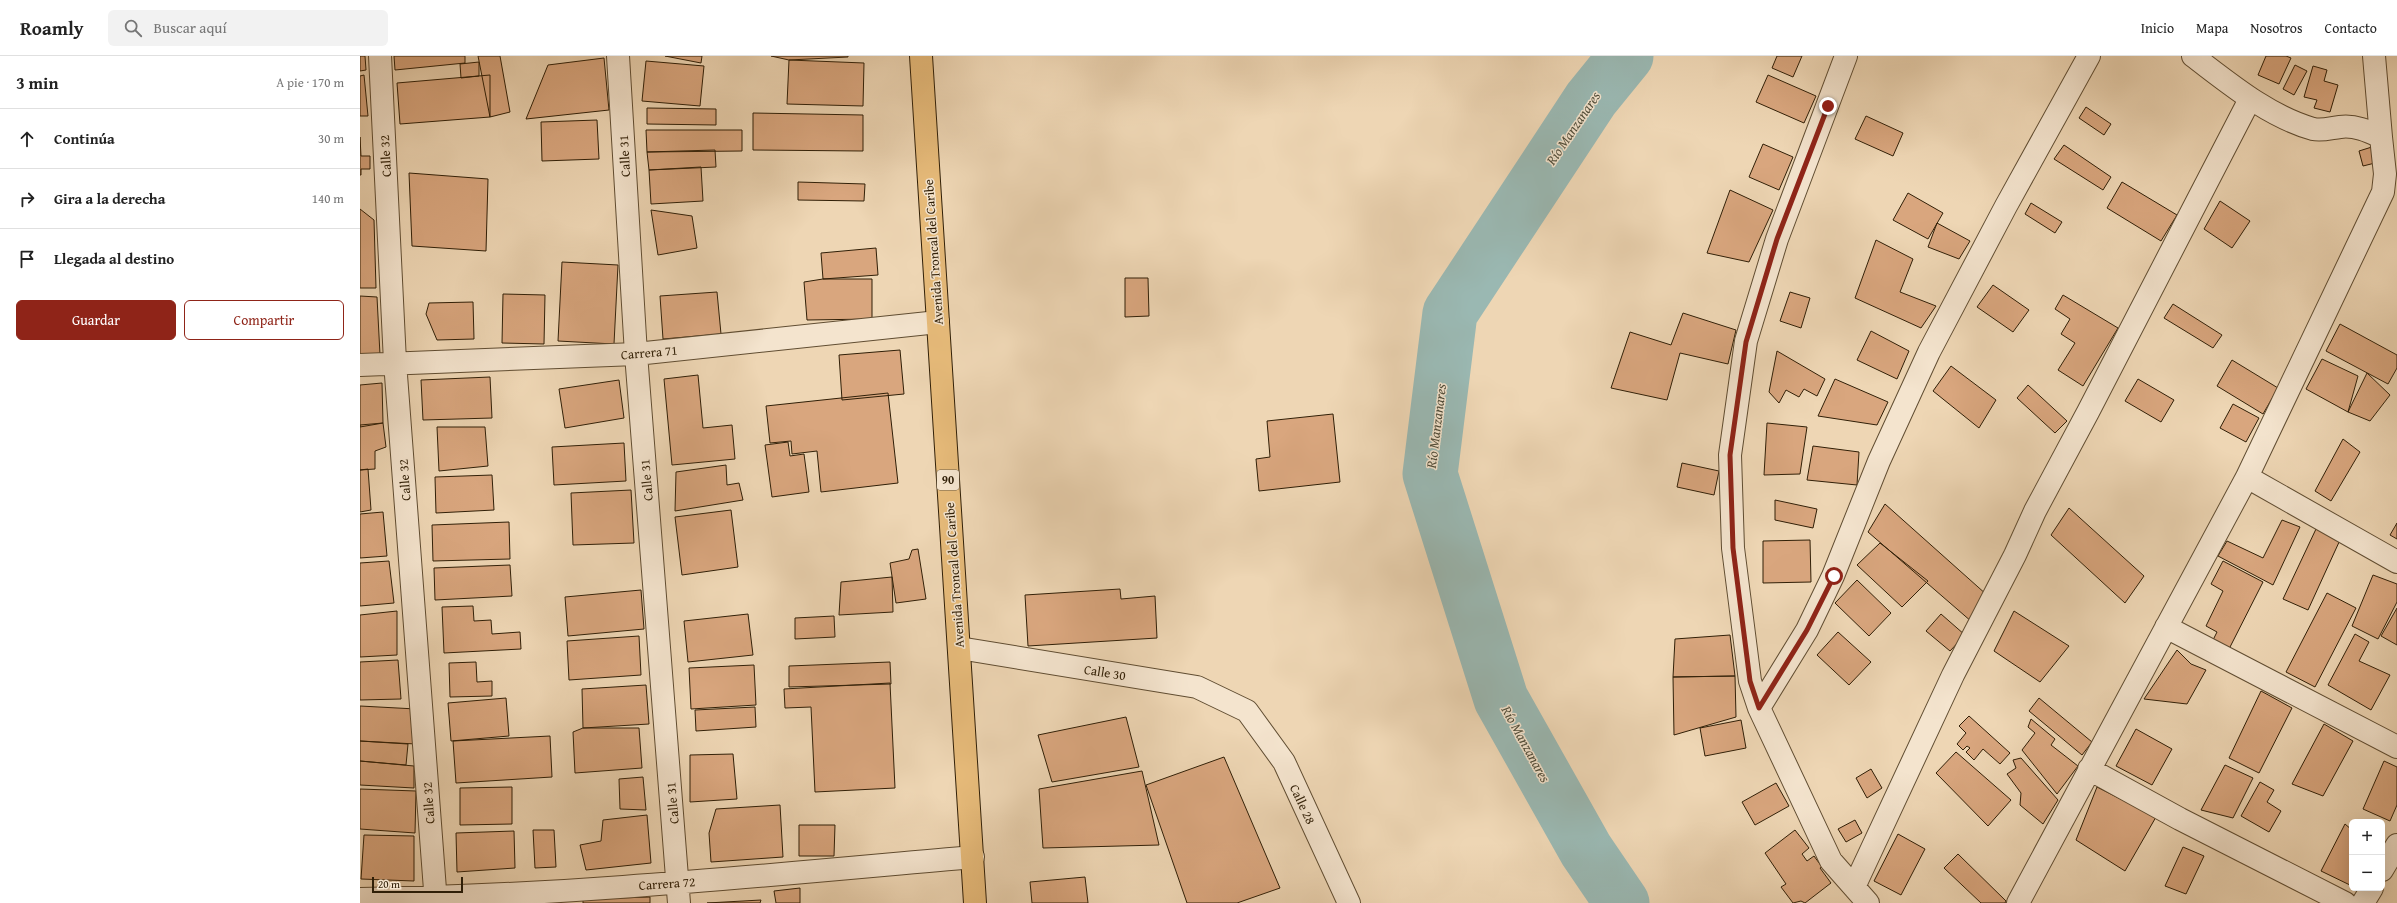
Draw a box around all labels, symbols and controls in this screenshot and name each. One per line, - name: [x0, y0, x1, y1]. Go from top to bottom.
- search box: [108, 10, 388, 46]
- text: Roamly: [20, 14, 84, 42]
- icon: search: [122, 17, 144, 39]
- text: Buscar aquí: [154, 17, 227, 38]
- text: Inicio: [2141, 18, 2174, 38]
- text: Mapa: [2196, 18, 2228, 38]
- text: Nosotros: [2250, 18, 2303, 38]
- text: Contacto: [2325, 18, 2377, 38]
- text: 3 min: [16, 70, 58, 95]
- text: A pie · 170 m: [276, 73, 344, 92]
- water label: Río Manzanares: [1540, 87, 1605, 170]
- route end: [1819, 97, 1837, 115]
- icon: ahead: [16, 128, 38, 150]
- text: Continúa: [54, 128, 115, 149]
- text: 30 m: [318, 129, 344, 148]
- street label: Calle 32: [375, 135, 396, 177]
- street label: Calle 31: [614, 135, 635, 177]
- street label: Avenida Troncal del Caribe: [919, 179, 948, 325]
- icon: right: [16, 188, 38, 210]
- text: Gira a la derecha: [54, 188, 165, 209]
- text: 140 m: [312, 189, 344, 208]
- icon: arrive: [16, 248, 38, 270]
- text: Llegada al destino: [54, 248, 174, 269]
- button: Guardar: [16, 300, 176, 340]
- button: Compartir: [184, 300, 344, 340]
- street label: Carrera 71: [620, 341, 678, 364]
- water label: Río Manzanares: [1421, 383, 1451, 470]
- street label: Calle 32: [394, 458, 415, 502]
- street label: Calle 31: [635, 458, 658, 502]
- road number: 90: [937, 470, 959, 490]
- street label: Avenida Troncal del Caribe: [940, 502, 969, 648]
- route start: [1825, 567, 1843, 585]
- street label: Calle 30: [1083, 660, 1127, 685]
- water label: Río Manzanares: [1496, 701, 1555, 786]
- street label: Calle 32: [418, 781, 439, 825]
- street label: Calle 31: [661, 781, 684, 825]
- street label: Calle 28: [1285, 781, 1320, 827]
- map controls: [2349, 819, 2385, 891]
- button: +: [2349, 819, 2385, 855]
- button: −: [2349, 855, 2385, 891]
- street label: Carrera 72: [638, 872, 696, 895]
- scale bar: [372, 875, 463, 894]
- text: 20 m: [378, 876, 400, 892]

